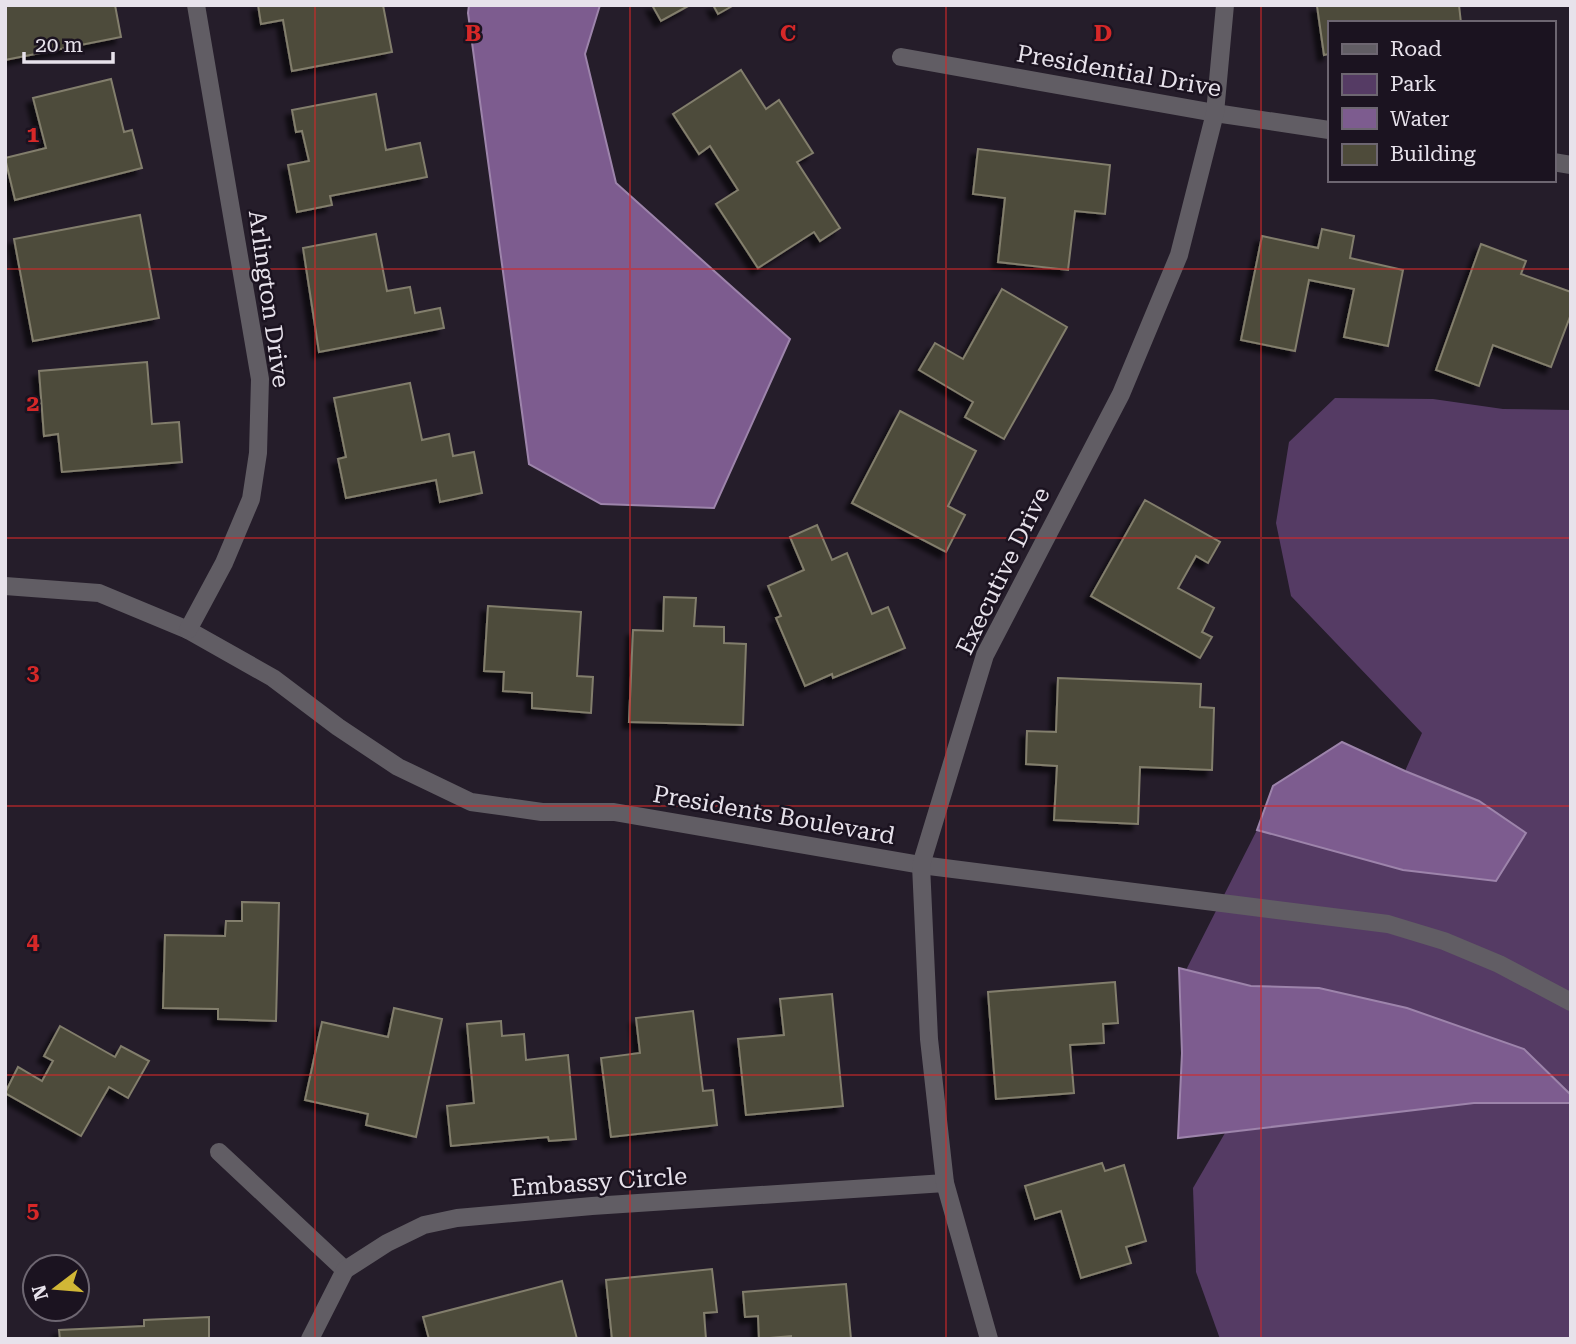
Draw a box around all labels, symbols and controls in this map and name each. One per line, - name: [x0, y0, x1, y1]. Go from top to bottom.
- text: B: [465, 20, 481, 47]
- text: C: [780, 20, 796, 47]
- text: D: [1094, 20, 1112, 47]
- scale bar: [24, 21, 114, 65]
- legend: [1328, 21, 1555, 182]
- text: 20 m: [35, 33, 83, 57]
- text: Road: [1390, 37, 1442, 61]
- street label: Presidential Drive: [1015, 39, 1223, 103]
- text: Park: [1390, 72, 1436, 96]
- text: Water: [1390, 107, 1450, 131]
- text: 1: [27, 121, 40, 148]
- text: Building: [1390, 142, 1476, 166]
- street label: Arlington Drive: [243, 208, 295, 390]
- text: 2: [27, 390, 39, 417]
- street label: Executive Drive: [950, 483, 1056, 659]
- text: 3: [27, 659, 40, 686]
- street label: Presidents Boulevard: [651, 780, 897, 850]
- text: 4: [27, 928, 40, 955]
- street label: Embassy Circle: [510, 1162, 688, 1202]
- text: 5: [27, 1197, 40, 1224]
- north arrow: [21, 1253, 91, 1323]
- text: N: [27, 1282, 53, 1303]

